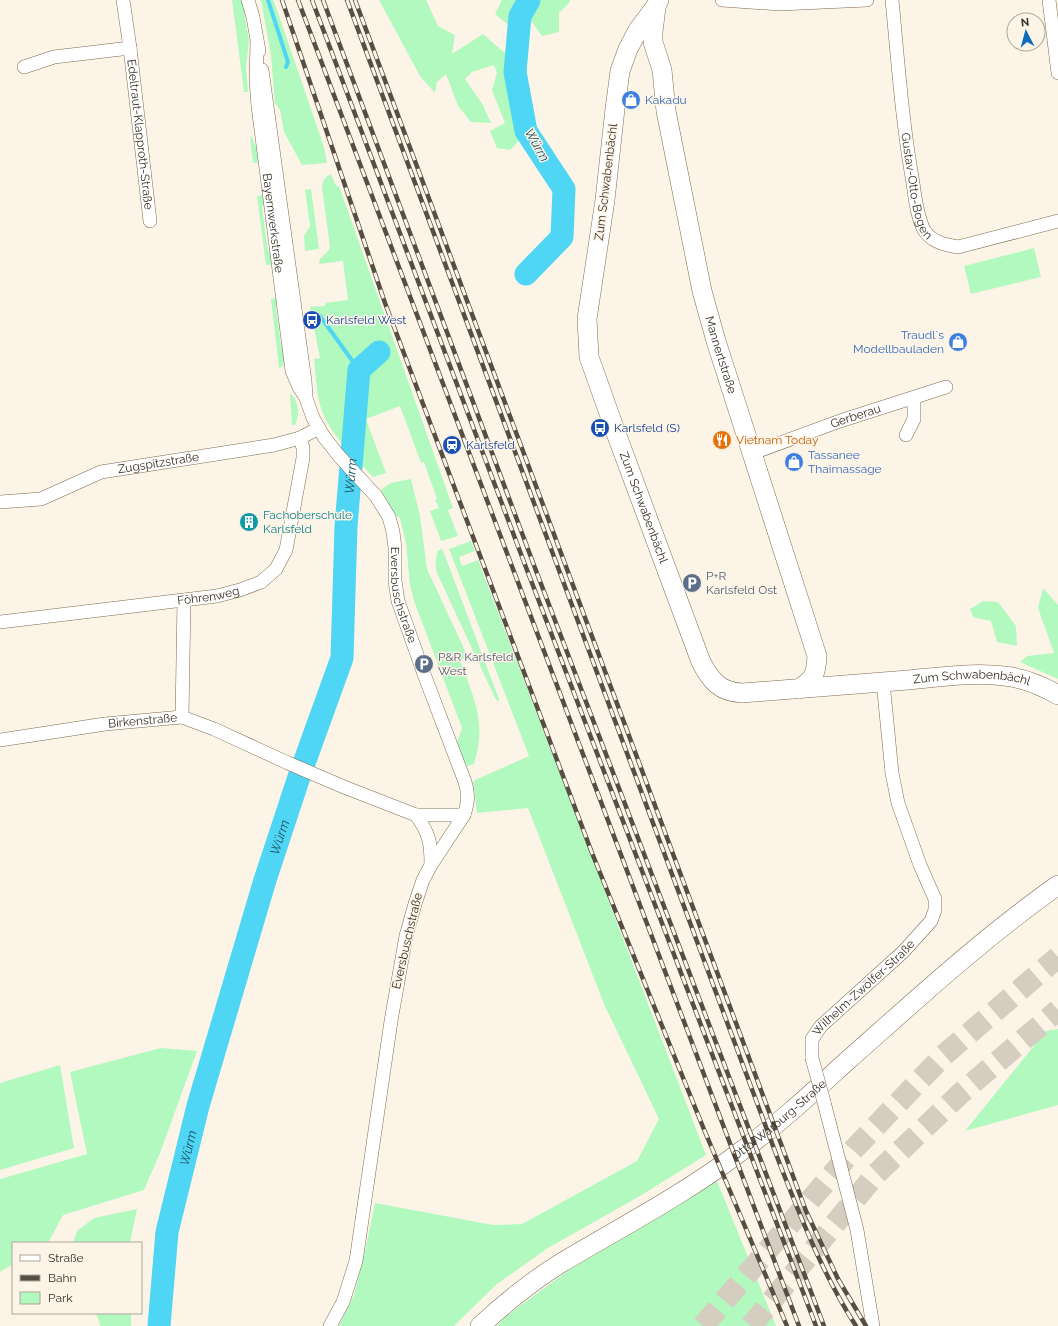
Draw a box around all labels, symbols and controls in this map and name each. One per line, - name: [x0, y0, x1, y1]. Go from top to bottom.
- north arrow: [1006, 12, 1046, 52]
- text: N: [1020, 16, 1030, 29]
- street label: Edeltraut-Klapproth-Straße: [124, 59, 156, 210]
- shop icon: Kakadu: [620, 89, 642, 111]
- place label: Kakadu: [645, 93, 687, 107]
- street label: Zum Schwabenbächl: [592, 122, 620, 241]
- water label: Würm: [522, 126, 552, 164]
- street label: Gustav-Otto-Bogen: [898, 132, 935, 242]
- street label: Bayernwerkstraße: [260, 172, 286, 274]
- bus stop icon: Karlsfeld West: [301, 309, 323, 331]
- place label: Karlsfeld West: [326, 313, 406, 327]
- street label: Mannertstraße: [702, 315, 739, 396]
- place label: Traudl´s Modellbauladen: [853, 328, 944, 356]
- shop icon: Traudl´s Modellbauladen: [947, 331, 969, 353]
- street label: Gerberau: [828, 401, 883, 431]
- bus stop icon: Karlsfeld (S): [589, 417, 611, 439]
- place label: Karlsfeld (S): [614, 421, 680, 435]
- restaurant icon: Vietnam Today: [711, 429, 733, 451]
- place label: Vietnam Today: [736, 433, 819, 447]
- station icon: Karlsfeld: [441, 434, 463, 456]
- place label: Karlsfeld: [466, 438, 515, 452]
- place label: Tassanee Thaimassage: [808, 448, 882, 476]
- street label: Zugspitzstraße: [117, 450, 200, 476]
- street label: Zum Schwabenbächl: [617, 450, 671, 566]
- shop icon: Tassanee Thaimassage: [783, 451, 805, 473]
- water label: Würm: [341, 458, 359, 494]
- place label: Fachoberschule Karlsfeld: [263, 508, 352, 536]
- building icon: Fachoberschule Karlsfeld: [238, 511, 260, 533]
- street label: Eversbuschstraße: [388, 547, 419, 645]
- place label: P+R Karlsfeld Ost: [706, 569, 777, 597]
- parking icon: P+R Karlsfeld Ost: [681, 572, 703, 594]
- street label: Föhrenweg: [177, 583, 241, 608]
- place label: P&R Karlsfeld West: [438, 650, 513, 678]
- parking icon: P&R Karlsfeld West: [413, 653, 435, 675]
- street label: Zum Schwabenbächl: [912, 667, 1033, 689]
- street label: Birkenstraße: [108, 710, 178, 731]
- water label: Würm: [266, 818, 292, 856]
- street label: Eversbuschstraße: [389, 891, 425, 991]
- street label: Wilhelm-Zwölfer-Straße: [810, 937, 918, 1038]
- street label: Otto-Warburg-Straße: [729, 1077, 829, 1163]
- water label: Würm: [176, 1129, 199, 1167]
- legend: [12, 1242, 142, 1314]
- text: Straße: [48, 1251, 84, 1265]
- text: Bahn: [48, 1271, 77, 1285]
- text: Park: [48, 1291, 73, 1305]

